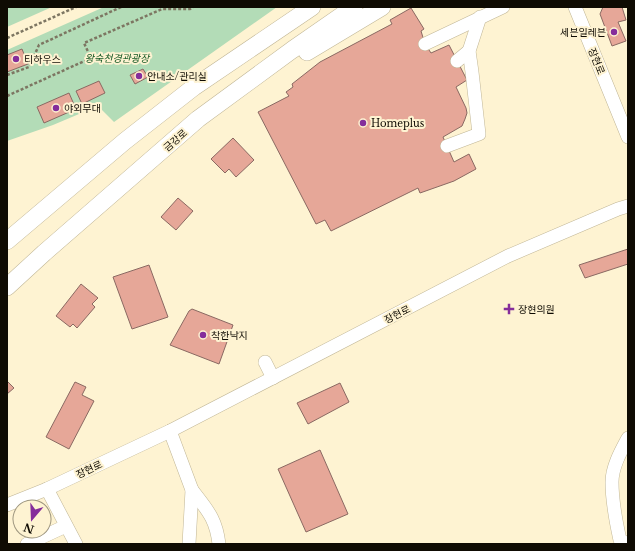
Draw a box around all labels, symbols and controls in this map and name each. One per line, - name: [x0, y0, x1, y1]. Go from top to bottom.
- place label: 세븐일레븐: [560, 26, 606, 39]
- marker: 세븐일레븐: [609, 27, 619, 37]
- street label: 장현로: [585, 46, 608, 76]
- park label: 왕숙천경관광장: [85, 52, 151, 65]
- place label: 티하우스: [24, 53, 61, 66]
- marker: 티하우스: [11, 54, 21, 64]
- place label: 안내소/관리실: [147, 70, 207, 83]
- marker: 안내소/관리실: [134, 71, 144, 81]
- place label: 야외무대: [64, 102, 101, 115]
- marker: 야외무대: [51, 103, 61, 113]
- place label: Homeplus: [371, 117, 425, 130]
- marker: Homeplus: [358, 118, 368, 128]
- street label: 금강로: [161, 126, 190, 154]
- street label: 장현로: [382, 302, 412, 327]
- marker: 장현의원: [503, 303, 515, 315]
- place label: 장현의원: [518, 303, 555, 316]
- place label: 착한낙지: [211, 329, 248, 342]
- marker: 착한낙지: [198, 330, 208, 340]
- street label: 장현로: [74, 458, 104, 481]
- north arrow: [12, 499, 52, 539]
- text: N: [21, 520, 36, 537]

